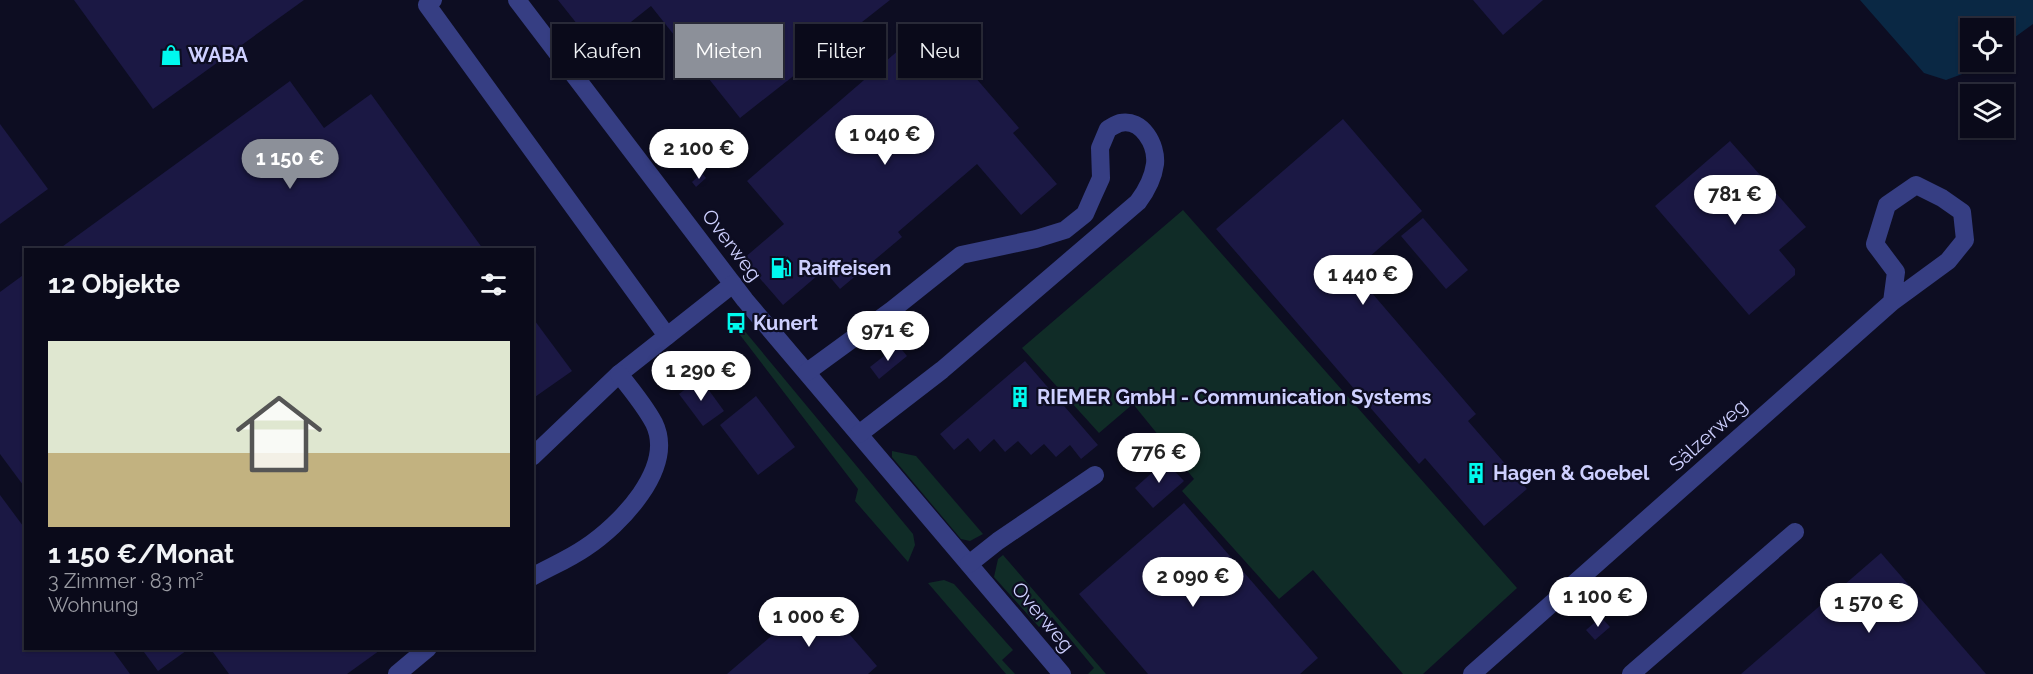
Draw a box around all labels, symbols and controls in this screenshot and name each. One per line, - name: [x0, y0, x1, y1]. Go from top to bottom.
- map controls: [1960, 18, 2014, 138]
- button: locate: [1960, 18, 2014, 72]
- chip: Kaufen: [552, 24, 663, 78]
- chip: Mieten: [675, 24, 783, 78]
- chip: Filter: [795, 24, 886, 78]
- chip: Neu: [898, 24, 981, 78]
- shop icon: WABA: [159, 43, 183, 67]
- place label: WABA: [188, 43, 249, 67]
- button: layers: [1960, 84, 2014, 138]
- pin: 1 040 €: [830, 115, 940, 166]
- text: 1 040 €: [849, 122, 921, 146]
- pin: 2 100 €: [644, 129, 754, 180]
- text: 2 100 €: [663, 136, 735, 160]
- pin: 1 150 €: [235, 139, 345, 190]
- text: 1 150 €: [256, 146, 324, 170]
- pin: 781 €: [1693, 175, 1777, 226]
- text: 781 €: [1708, 182, 1762, 206]
- street label: Overweg: [697, 204, 767, 286]
- pin: 1 440 €: [1308, 255, 1418, 306]
- fuel station icon: Raiffeisen: [769, 256, 793, 280]
- place label: Raiffeisen: [798, 256, 891, 280]
- text: 1 440 €: [1328, 262, 1398, 286]
- icon: filters: [477, 268, 510, 301]
- text: 12 Objekte: [48, 269, 180, 299]
- bus stop icon: Kunert: [724, 311, 748, 335]
- place label: Kunert: [753, 311, 818, 335]
- pin: 971 €: [846, 311, 930, 362]
- text: 971 €: [861, 318, 915, 342]
- pin: 1 290 €: [646, 351, 756, 402]
- text: 1 290 €: [666, 358, 736, 382]
- icon: home: [225, 380, 333, 488]
- building icon: RIEMER GmbH - Communication Systems: [1008, 385, 1032, 409]
- place label: RIEMER GmbH - Communication Systems: [1037, 385, 1432, 409]
- street label: Sälzerweg: [1664, 394, 1752, 476]
- pin: 776 €: [1117, 433, 1201, 484]
- text: 776 €: [1131, 440, 1187, 464]
- building icon: Hagen & Goebel: [1464, 461, 1488, 485]
- place label: Hagen & Goebel: [1493, 461, 1650, 485]
- text: 1 150 €/Monat: [48, 539, 234, 569]
- pin: 2 090 €: [1138, 557, 1248, 608]
- text: 2 090 €: [1156, 564, 1230, 588]
- text: 3 Zimmer · 83 m²: [48, 569, 204, 593]
- street label: Overweg: [1007, 577, 1079, 657]
- pin: 1 100 €: [1543, 577, 1653, 628]
- pin: 1 570 €: [1814, 583, 1924, 634]
- text: 1 100 €: [1563, 584, 1633, 608]
- text: 1 570 €: [1834, 590, 1904, 614]
- text: Wohnung: [48, 593, 139, 617]
- pin: 1 000 €: [754, 597, 864, 648]
- text: 1 000 €: [773, 604, 845, 628]

